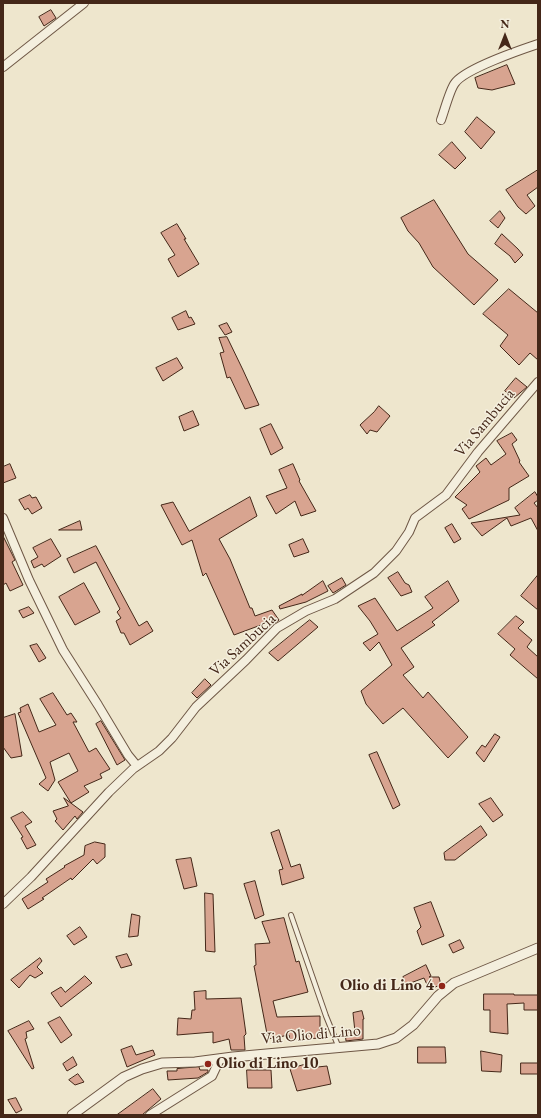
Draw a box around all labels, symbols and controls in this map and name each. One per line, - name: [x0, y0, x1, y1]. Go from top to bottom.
- north arrow: [485, 16, 525, 56]
- text: N: [501, 17, 509, 31]
- street label: Via Sambucia: [451, 385, 519, 461]
- street label: Via Sambucia: [206, 609, 280, 681]
- place label: Olio di Lino 4: [340, 976, 434, 996]
- marker: Olio di Lino 4: [437, 981, 447, 991]
- street label: Via Olio di Lino: [260, 1021, 362, 1049]
- place label: Olio di Lino 10: [216, 1054, 319, 1074]
- marker: Olio di Lino 10: [203, 1059, 213, 1069]

